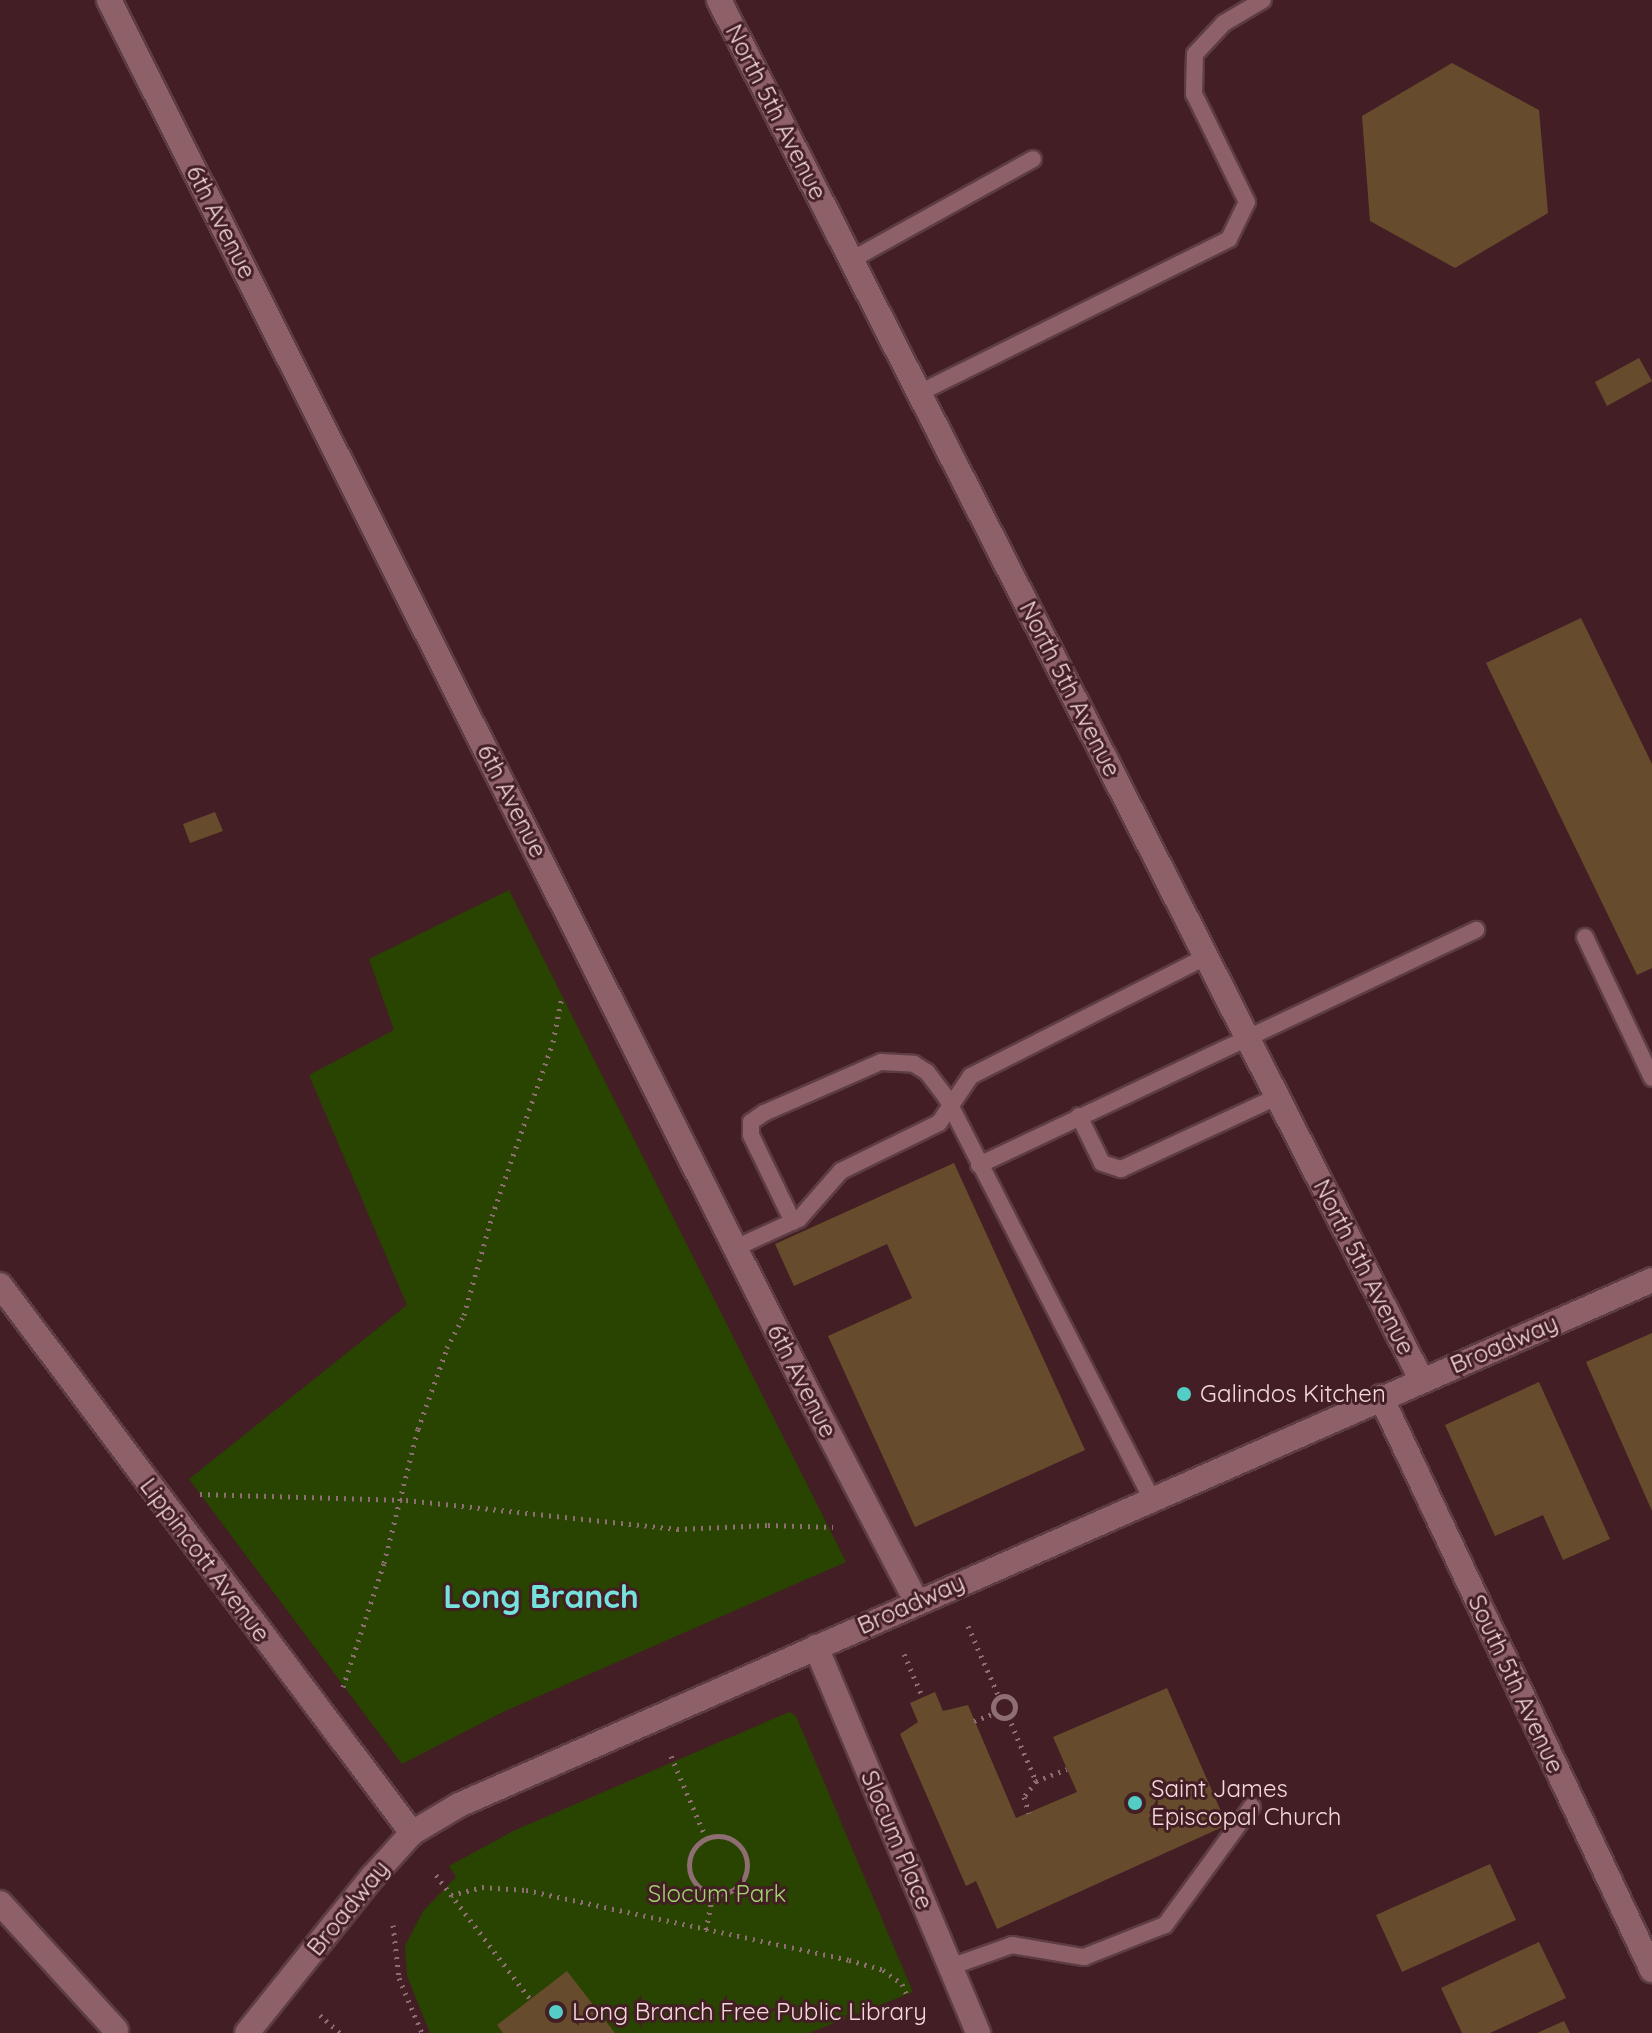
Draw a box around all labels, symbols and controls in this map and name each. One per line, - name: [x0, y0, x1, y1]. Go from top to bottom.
- street label: North 5th Avenue: [719, 19, 833, 205]
- street label: 6th Avenue: [180, 161, 262, 283]
- street label: North 5th Avenue: [1013, 596, 1127, 782]
- street label: 6th Avenue: [471, 740, 553, 862]
- street label: North 5th Avenue: [1307, 1174, 1421, 1360]
- street label: Broadway: [1446, 1308, 1562, 1380]
- street label: 6th Avenue: [761, 1320, 843, 1442]
- place label: Galindos Kitchen: [1200, 1380, 1386, 1408]
- marker: Galindos Kitchen: [1175, 1385, 1193, 1403]
- street label: Lippincott Avenue: [134, 1472, 276, 1648]
- street label: Broadway: [853, 1568, 969, 1640]
- district label: Long Branch: [443, 1577, 639, 1615]
- street label: South 5th Avenue: [1462, 1590, 1570, 1778]
- street label: Slocum Place: [855, 1766, 939, 1914]
- place label: Saint James Episcopal Church: [1151, 1775, 1341, 1831]
- marker: Saint James Episcopal Church: [1126, 1794, 1144, 1812]
- street label: Broadway: [301, 1855, 395, 1961]
- park label: Slocum Park: [648, 1880, 786, 1908]
- place label: Long Branch Free Public Library: [572, 1998, 927, 2026]
- marker: Long Branch Free Public Library: [547, 2003, 565, 2021]

